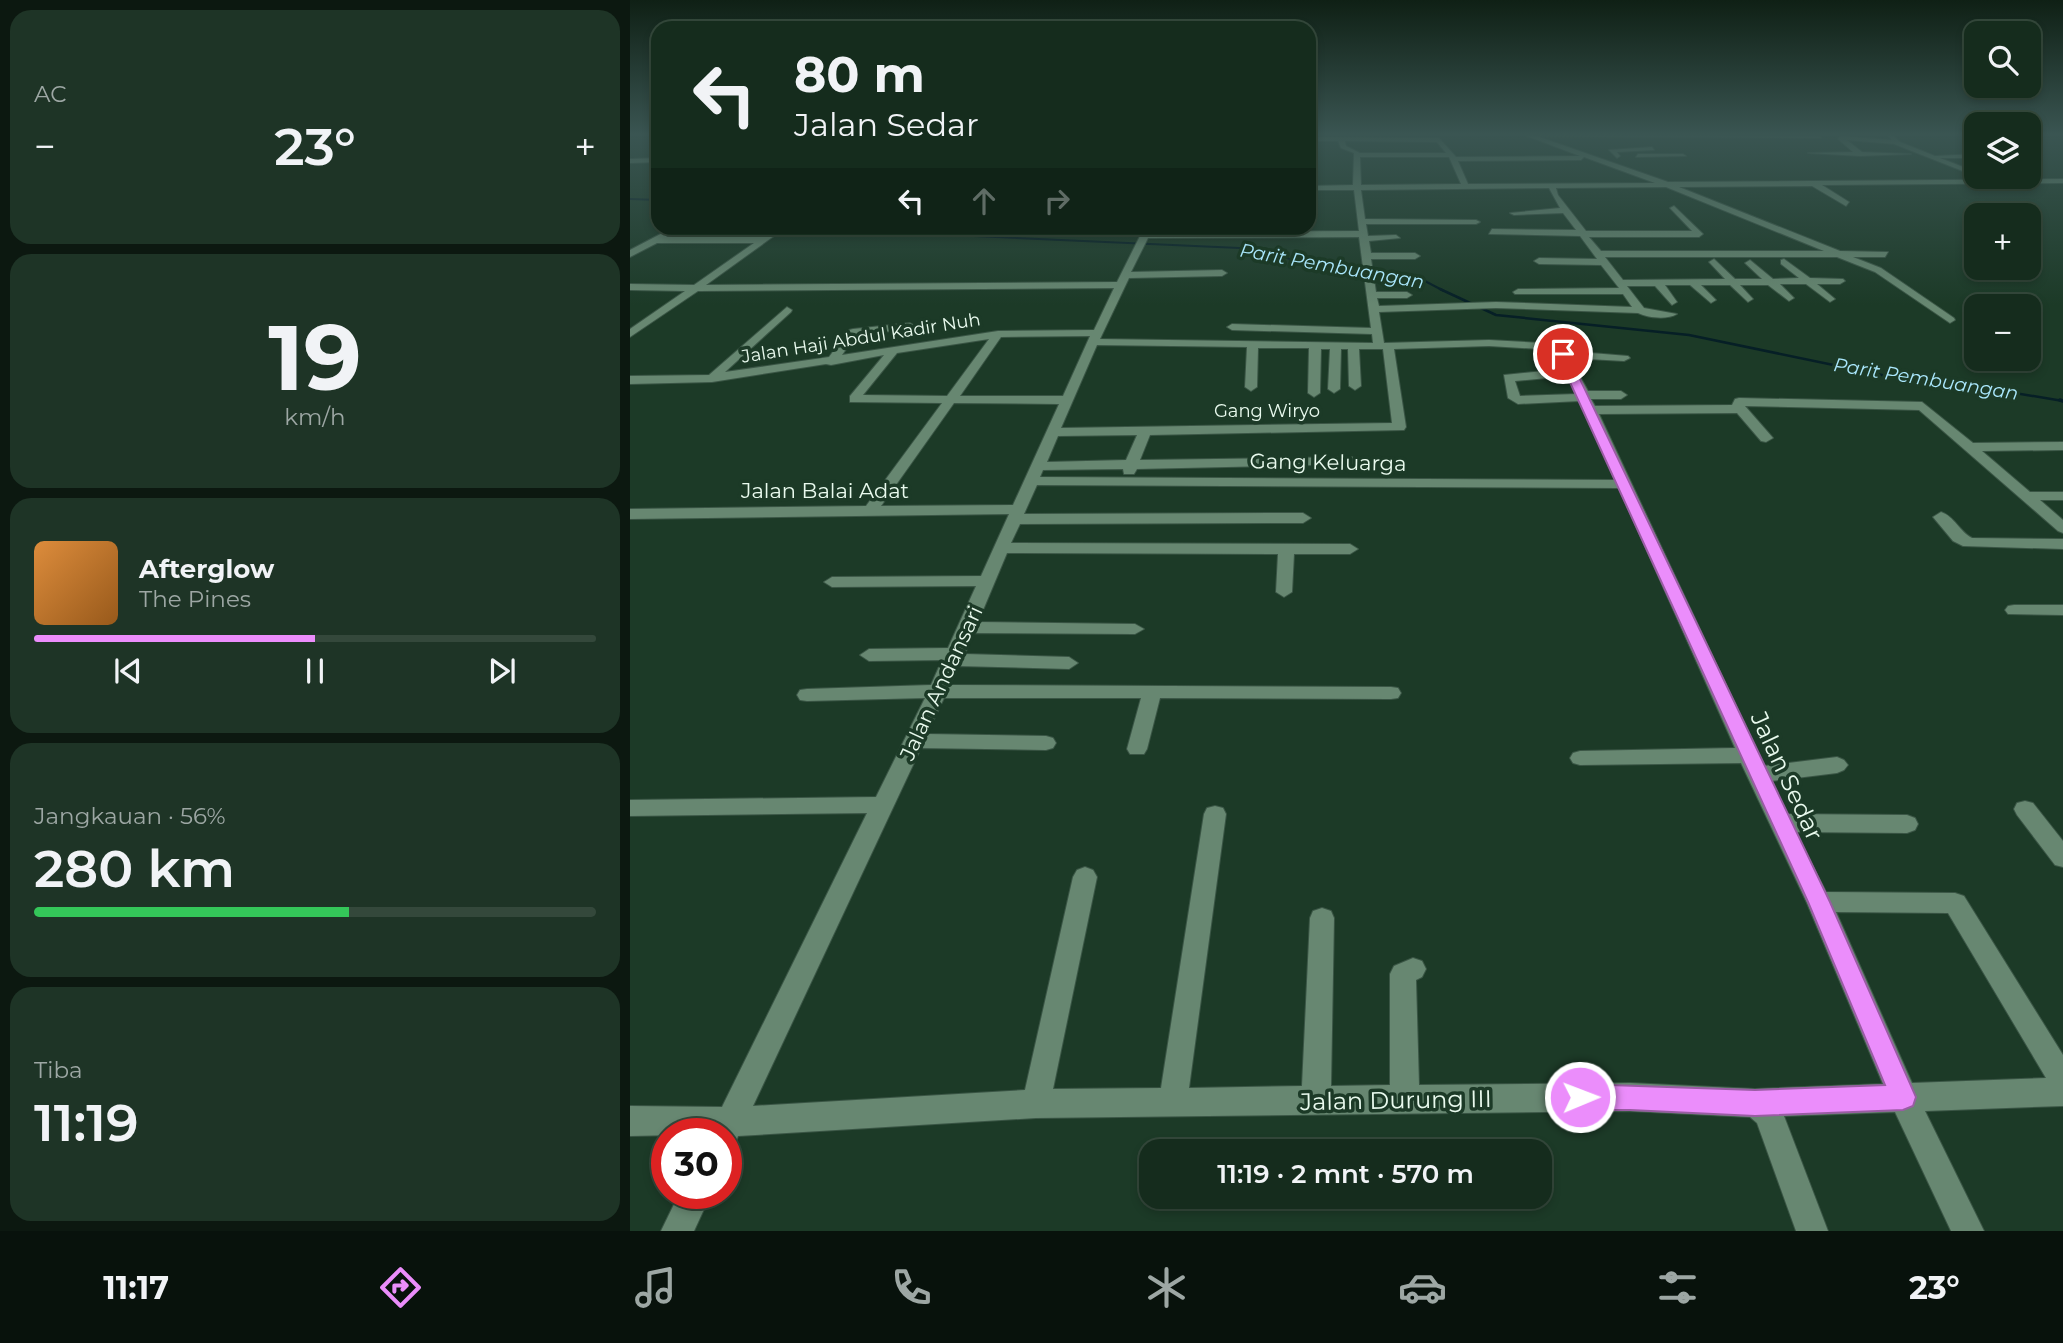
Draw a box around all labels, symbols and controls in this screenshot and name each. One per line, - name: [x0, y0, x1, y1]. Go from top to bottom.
- map controls: [1964, 21, 2041, 371]
- button: search: [1964, 21, 2041, 98]
- text: 80 m: [794, 45, 925, 104]
- icon: left: [679, 49, 770, 140]
- text: AC: [34, 80, 67, 108]
- text: Jalan Sedar: [794, 105, 979, 144]
- button: layers: [1964, 112, 2041, 189]
- text: 23°: [274, 115, 356, 178]
- text: −: [34, 123, 56, 170]
- text: +: [574, 123, 596, 170]
- icon: left: [892, 182, 930, 220]
- icon: ahead: [965, 182, 1003, 220]
- icon: right: [1038, 182, 1076, 220]
- button: +: [1964, 203, 2041, 280]
- water label: Parit Pembuangan: [1238, 238, 1426, 294]
- button: −: [1964, 294, 2041, 371]
- text: 19: [268, 302, 362, 413]
- street label: Jalan Haji Abdul Kadir Nuh: [739, 308, 982, 368]
- pin: [1533, 324, 1593, 384]
- icon: arrive: [1544, 335, 1582, 373]
- water label: Parit Pembuangan: [1832, 353, 2020, 405]
- street label: Gang Wiryo: [1214, 400, 1320, 422]
- text: km/h: [284, 403, 346, 431]
- street label: Gang Keluarga: [1249, 448, 1407, 476]
- street label: Jalan Balai Adat: [740, 478, 909, 503]
- text: Afterglow: [139, 553, 274, 585]
- text: The Pines: [139, 585, 251, 613]
- street label: Jalan Andansari: [894, 602, 988, 765]
- icon: previous: [109, 652, 147, 690]
- icon: pause: [296, 652, 334, 690]
- icon: next: [483, 652, 521, 690]
- street label: Jalan Sedar: [1744, 706, 1829, 845]
- text: Jangkauan · 56%: [34, 802, 226, 830]
- text: 280 km: [34, 837, 235, 900]
- text: Tiba: [34, 1056, 82, 1084]
- position arrow: [1543, 1060, 1617, 1134]
- street label: Jalan Durung III: [1299, 1084, 1492, 1116]
- text: 11:19: [34, 1091, 139, 1154]
- speed limit sign: 30: [651, 1118, 742, 1209]
- text: 11:19 · 2 mnt · 570 m: [1217, 1158, 1474, 1190]
- icon: directions: [376, 1263, 425, 1312]
- icon: music: [631, 1263, 680, 1312]
- icon: phone: [887, 1263, 936, 1312]
- icon: climate: [1142, 1263, 1191, 1312]
- icon: car: [1398, 1263, 1447, 1312]
- icon: filters: [1653, 1263, 1702, 1312]
- text: 11:17: [103, 1268, 169, 1307]
- text: 23°: [1909, 1268, 1960, 1307]

